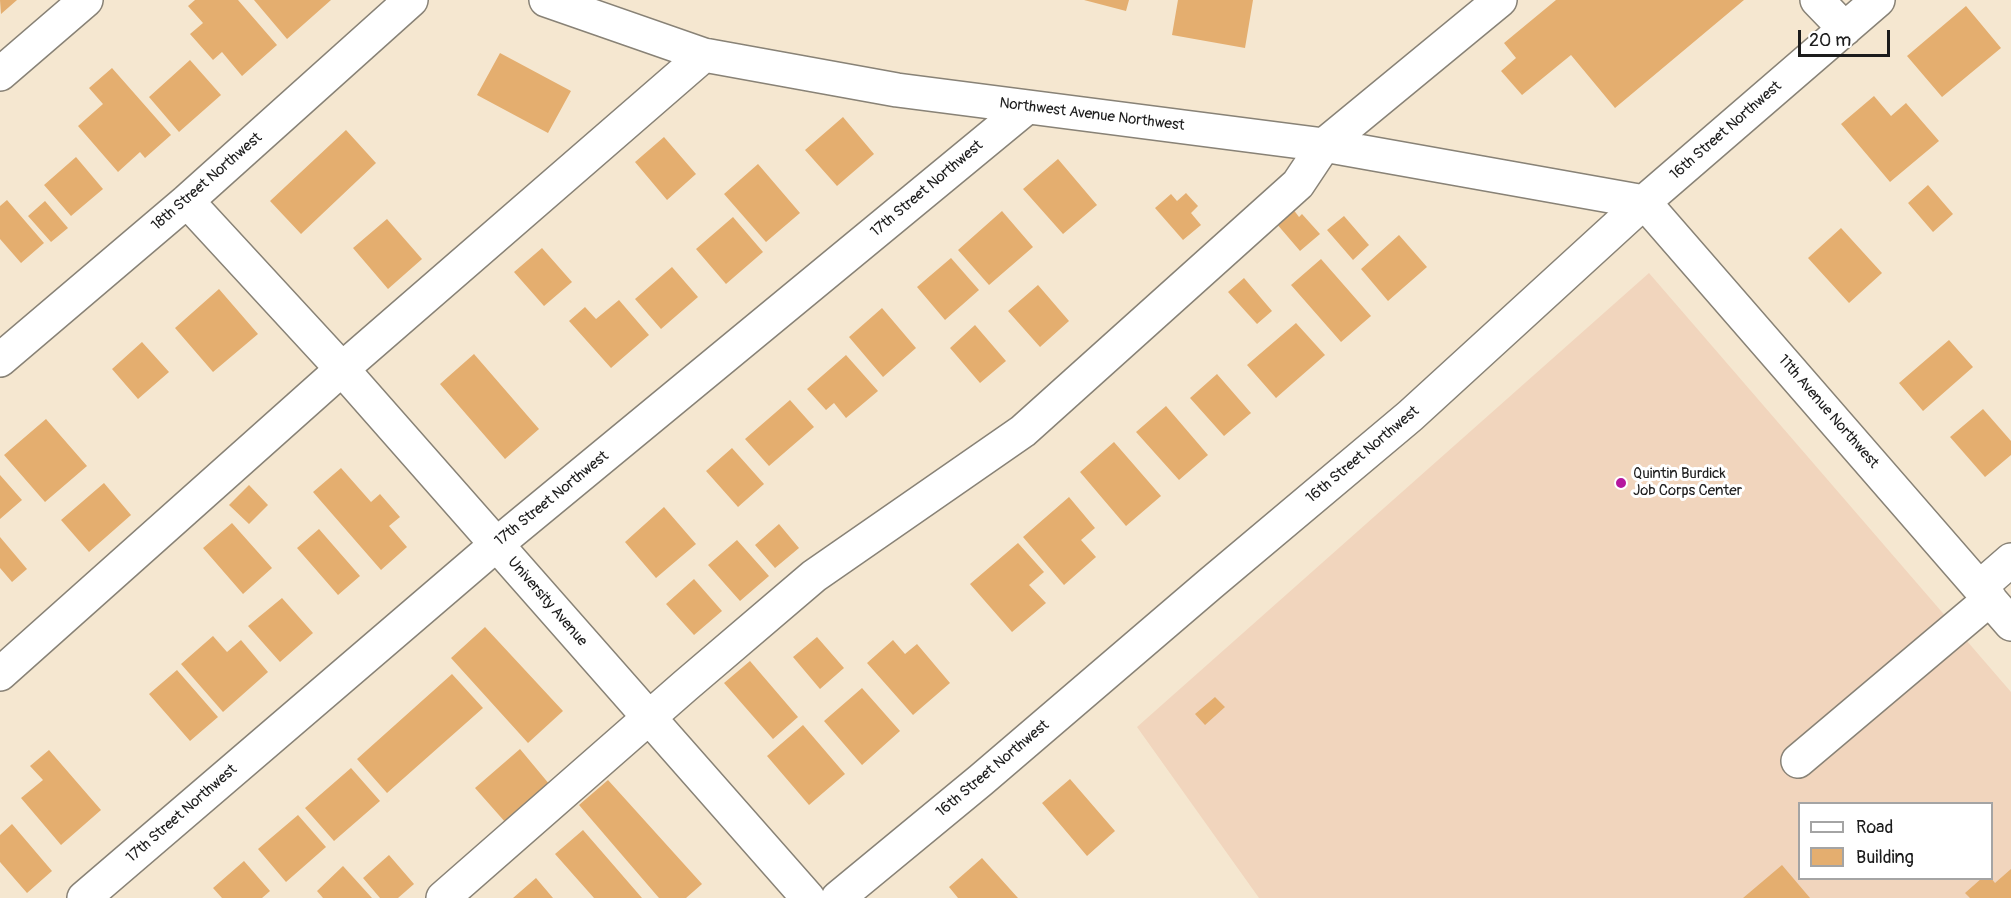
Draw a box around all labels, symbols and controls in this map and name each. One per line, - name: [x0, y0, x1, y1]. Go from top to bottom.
- scale bar: [1801, 18, 1892, 56]
- text: 20 m: [1809, 29, 1851, 52]
- street label: 16th Street Northwest: [1667, 78, 1785, 184]
- street label: Northwest Avenue Northwest: [998, 95, 1186, 135]
- street label: 18th Street Northwest: [148, 129, 266, 235]
- street label: 17th Street Northwest: [867, 137, 987, 241]
- street label: 11th Avenue Northwest: [1774, 352, 1882, 472]
- street label: 16th Street Northwest: [1303, 403, 1423, 507]
- street label: 17th Street Northwest: [492, 448, 612, 550]
- place label: Quintin Burdick Job Corps Center: [1633, 465, 1742, 500]
- marker: Quintin Burdick Job Corps Center: [1614, 476, 1628, 490]
- street label: University Avenue: [503, 554, 591, 650]
- street label: 16th Street Northwest: [933, 717, 1053, 821]
- street label: 17th Street Northwest: [123, 761, 241, 867]
- legend: [1798, 802, 1993, 880]
- text: Road: [1856, 816, 1893, 839]
- text: Building: [1856, 846, 1914, 869]

